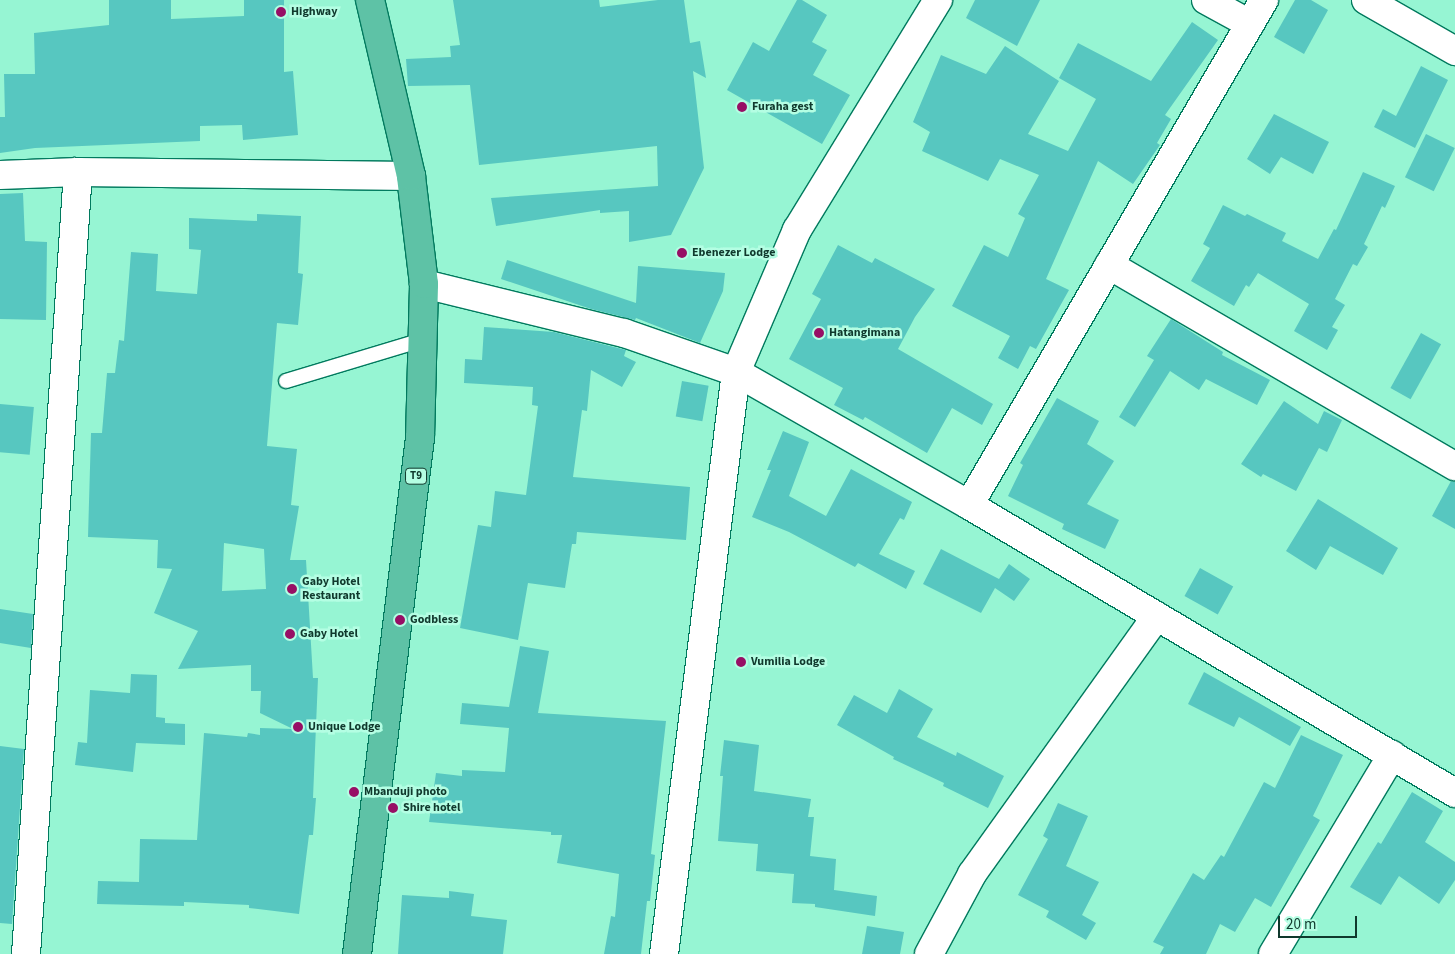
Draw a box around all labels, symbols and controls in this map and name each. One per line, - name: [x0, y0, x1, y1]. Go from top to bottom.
- place label: Highway: [291, 5, 337, 19]
- marker: Highway: [275, 6, 287, 18]
- place label: Furaha gest: [752, 100, 813, 114]
- marker: Furaha gest: [736, 101, 748, 113]
- place label: Ebenezer Lodge: [692, 246, 775, 260]
- marker: Ebenezer Lodge: [676, 247, 688, 259]
- place label: Hatangimana: [829, 326, 900, 340]
- marker: Hatangimana: [813, 327, 825, 339]
- road number: T9: [405, 468, 427, 484]
- place label: Gaby Hotel Restaurant: [302, 575, 360, 603]
- marker: Gaby Hotel Restaurant: [286, 583, 298, 595]
- place label: Godbless: [410, 613, 458, 627]
- marker: Godbless: [394, 614, 406, 626]
- place label: Gaby Hotel: [300, 627, 358, 641]
- marker: Gaby Hotel: [284, 628, 296, 640]
- place label: Vumilia Lodge: [751, 655, 825, 669]
- marker: Vumilia Lodge: [735, 656, 747, 668]
- place label: Unique Lodge: [308, 720, 380, 734]
- marker: Unique Lodge: [292, 721, 304, 733]
- place label: Mbanduji photo: [364, 785, 447, 799]
- marker: Mbanduji photo: [348, 786, 360, 798]
- place label: Shire hotel: [403, 801, 460, 815]
- marker: Shire hotel: [387, 802, 399, 814]
- scale bar: [1280, 906, 1359, 938]
- text: 20 m: [1286, 914, 1316, 935]

